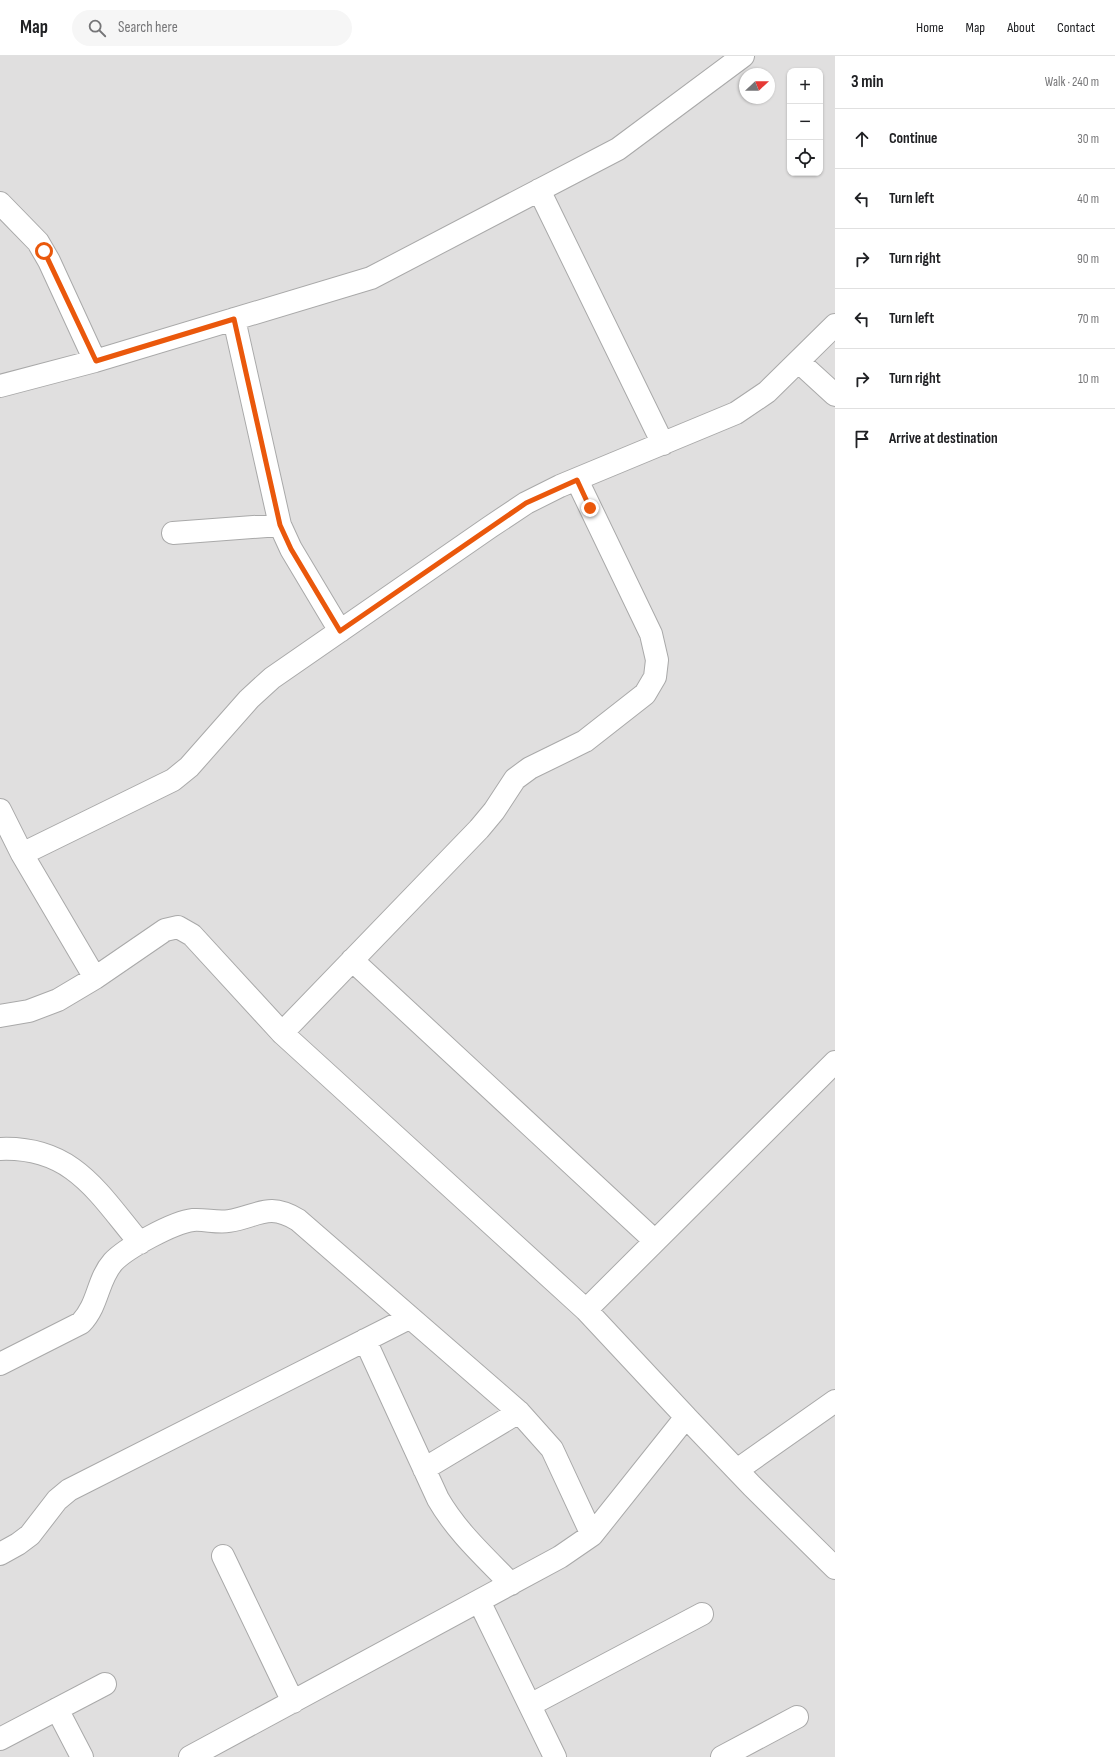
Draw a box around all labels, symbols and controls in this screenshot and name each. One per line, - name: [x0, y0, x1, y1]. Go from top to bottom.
- search box: [72, 10, 352, 46]
- text: Map: [20, 16, 48, 39]
- icon: search: [86, 17, 108, 39]
- text: Search here: [118, 18, 178, 37]
- text: Home: [916, 19, 944, 36]
- text: Map: [966, 19, 985, 36]
- text: About: [1007, 19, 1035, 36]
- text: Contact: [1057, 19, 1095, 36]
- north arrow: [739, 68, 775, 104]
- map controls: [787, 68, 823, 176]
- button: +: [787, 68, 823, 104]
- text: 3 min: [851, 72, 884, 92]
- text: Walk · 240 m: [1045, 74, 1099, 90]
- button: −: [787, 104, 823, 140]
- icon: ahead: [851, 128, 873, 150]
- text: Continue: [889, 129, 938, 148]
- text: 30 m: [1077, 131, 1099, 147]
- button: locate: [787, 140, 823, 176]
- icon: left: [851, 188, 873, 210]
- text: Turn left: [889, 189, 934, 208]
- text: 40 m: [1077, 191, 1099, 207]
- route start: [35, 242, 53, 260]
- icon: right: [851, 248, 873, 270]
- text: Turn right: [889, 249, 941, 268]
- text: 90 m: [1077, 251, 1099, 267]
- icon: left: [851, 308, 873, 330]
- text: Turn left: [889, 309, 934, 328]
- text: 70 m: [1078, 311, 1099, 327]
- icon: right: [851, 368, 873, 390]
- text: Turn right: [889, 369, 941, 388]
- text: 10 m: [1078, 371, 1099, 387]
- icon: arrive: [851, 428, 873, 450]
- text: Arrive at destination: [889, 429, 998, 448]
- route end: [581, 499, 599, 517]

